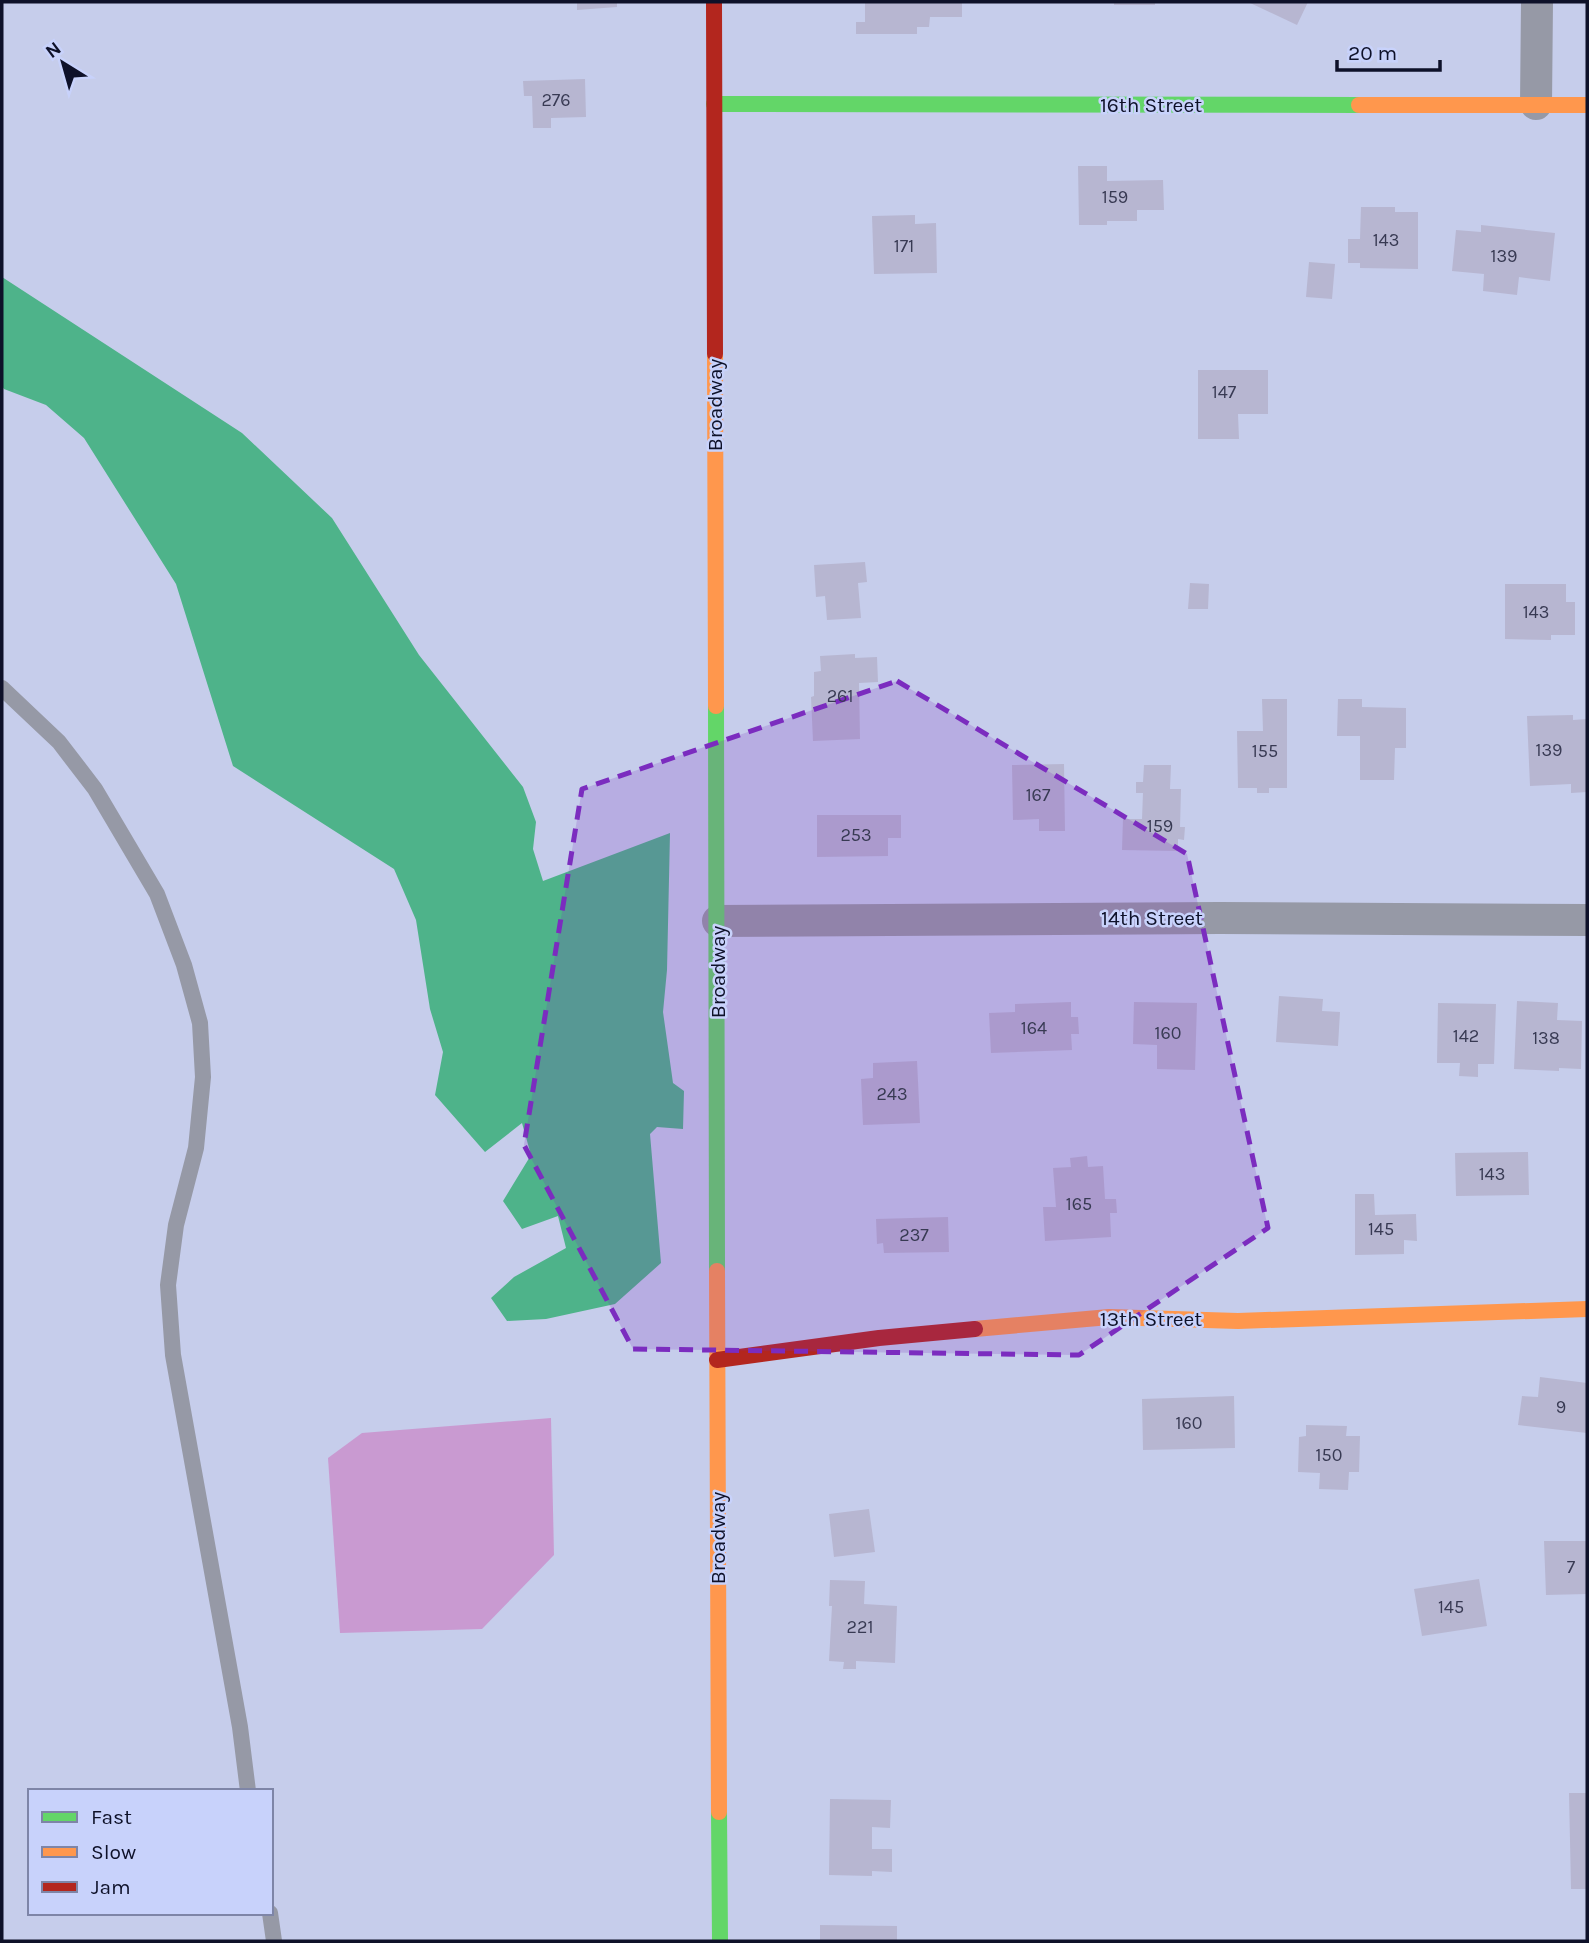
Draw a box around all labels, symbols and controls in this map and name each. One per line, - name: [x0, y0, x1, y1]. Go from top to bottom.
- north arrow: [28, 28, 98, 98]
- scale bar: [1337, 28, 1440, 72]
- text: N: [41, 37, 65, 63]
- text: 20 m: [1348, 41, 1397, 65]
- house number: 276: [541, 89, 571, 111]
- street label: 16th Street: [1100, 93, 1202, 117]
- house number: 159: [1102, 186, 1128, 208]
- house number: 143: [1373, 229, 1399, 251]
- house number: 171: [894, 235, 914, 257]
- house number: 139: [1490, 245, 1518, 267]
- street label: Broadway: [703, 358, 727, 451]
- house number: 147: [1212, 381, 1237, 403]
- house number: 143: [1523, 601, 1549, 623]
- house number: 261: [827, 685, 853, 707]
- house number: 139: [1535, 739, 1563, 761]
- house number: 155: [1252, 740, 1278, 762]
- house number: 167: [1026, 784, 1051, 806]
- house number: 159: [1147, 815, 1173, 837]
- house number: 253: [840, 824, 872, 846]
- street label: 14th Street: [1101, 906, 1203, 930]
- street label: Broadway: [706, 925, 730, 1018]
- house number: 164: [1021, 1017, 1047, 1039]
- house number: 160: [1155, 1022, 1181, 1044]
- house number: 142: [1453, 1025, 1479, 1047]
- house number: 138: [1532, 1027, 1560, 1049]
- house number: 243: [876, 1083, 908, 1105]
- house number: 143: [1479, 1163, 1505, 1185]
- house number: 165: [1066, 1193, 1092, 1215]
- house number: 145: [1368, 1218, 1394, 1240]
- house number: 237: [899, 1224, 929, 1246]
- street label: 13th Street: [1100, 1307, 1202, 1331]
- house number: 9: [1556, 1396, 1566, 1418]
- house number: 160: [1176, 1412, 1202, 1434]
- house number: 150: [1316, 1444, 1342, 1466]
- street label: Broadway: [706, 1491, 730, 1584]
- house number: 7: [1567, 1556, 1576, 1578]
- house number: 145: [1438, 1596, 1464, 1618]
- house number: 221: [847, 1616, 873, 1638]
- legend: [28, 1789, 273, 1915]
- text: Fast: [91, 1805, 132, 1829]
- text: Slow: [91, 1840, 136, 1864]
- text: Jam: [91, 1875, 131, 1899]

